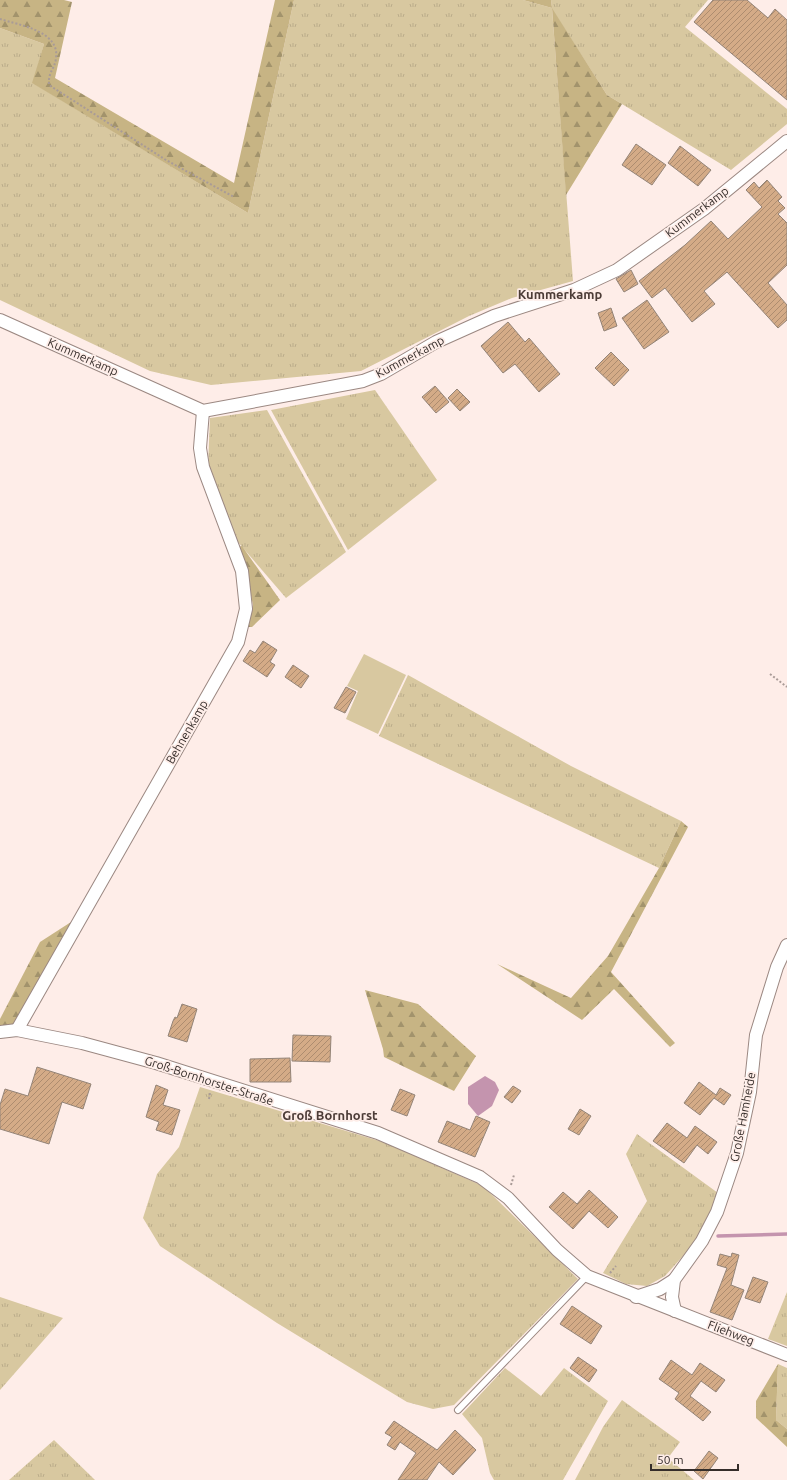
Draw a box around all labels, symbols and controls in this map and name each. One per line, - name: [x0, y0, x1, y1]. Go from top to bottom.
- street label: Kummerkamp: [663, 184, 731, 240]
- district label: Kummerkamp: [518, 287, 602, 301]
- street label: Kummerkamp: [373, 333, 446, 380]
- street label: Kummerkamp: [46, 335, 120, 378]
- street label: Behnenkamp: [163, 698, 210, 766]
- street label: Groß-Bornhorster-Straße: [143, 1054, 275, 1107]
- street label: Große Hamheide: [727, 1071, 758, 1163]
- district label: Groß Bornhorst: [282, 1108, 378, 1122]
- street label: Fliehweg: [706, 1318, 756, 1347]
- scale bar: [651, 1446, 738, 1472]
- text: 50 m: [657, 1453, 684, 1466]

